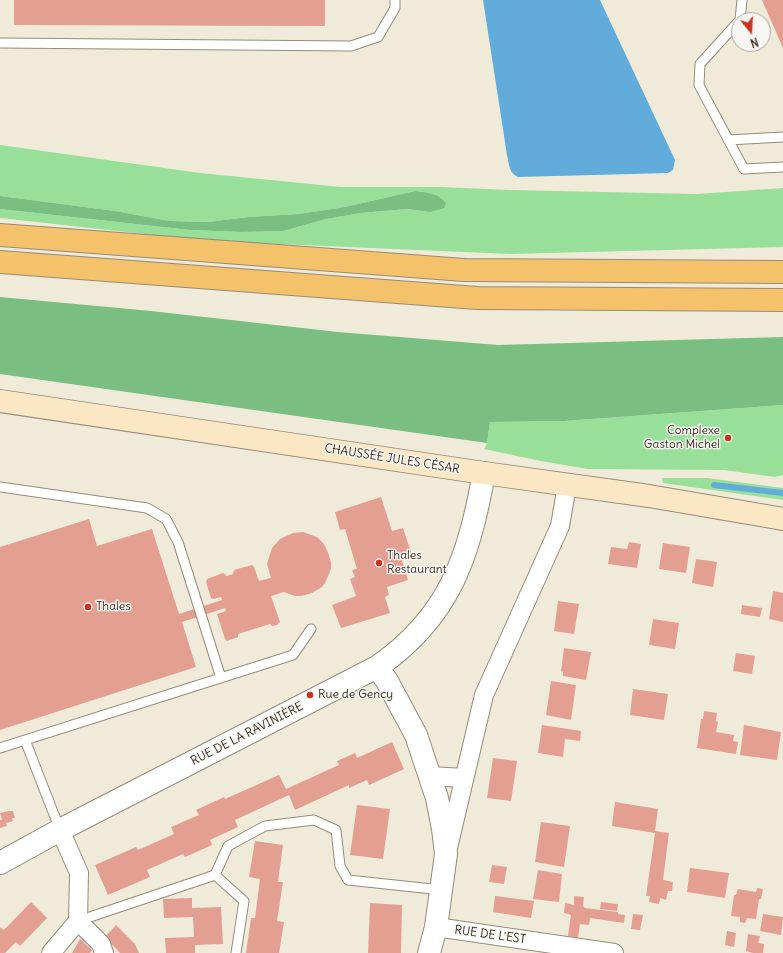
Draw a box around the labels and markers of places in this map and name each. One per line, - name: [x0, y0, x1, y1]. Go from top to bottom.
- place label: Complexe Gaston Michel: [644, 424, 720, 452]
- marker: Complexe Gaston Michel: [723, 433, 733, 443]
- place label: Thales Restaurant: [387, 549, 447, 577]
- marker: Thales Restaurant: [374, 558, 384, 568]
- place label: Thales: [96, 600, 131, 614]
- marker: Thales: [83, 602, 93, 612]
- place label: Rue de Gency: [318, 688, 393, 702]
- marker: Rue de Gency: [305, 690, 315, 700]

